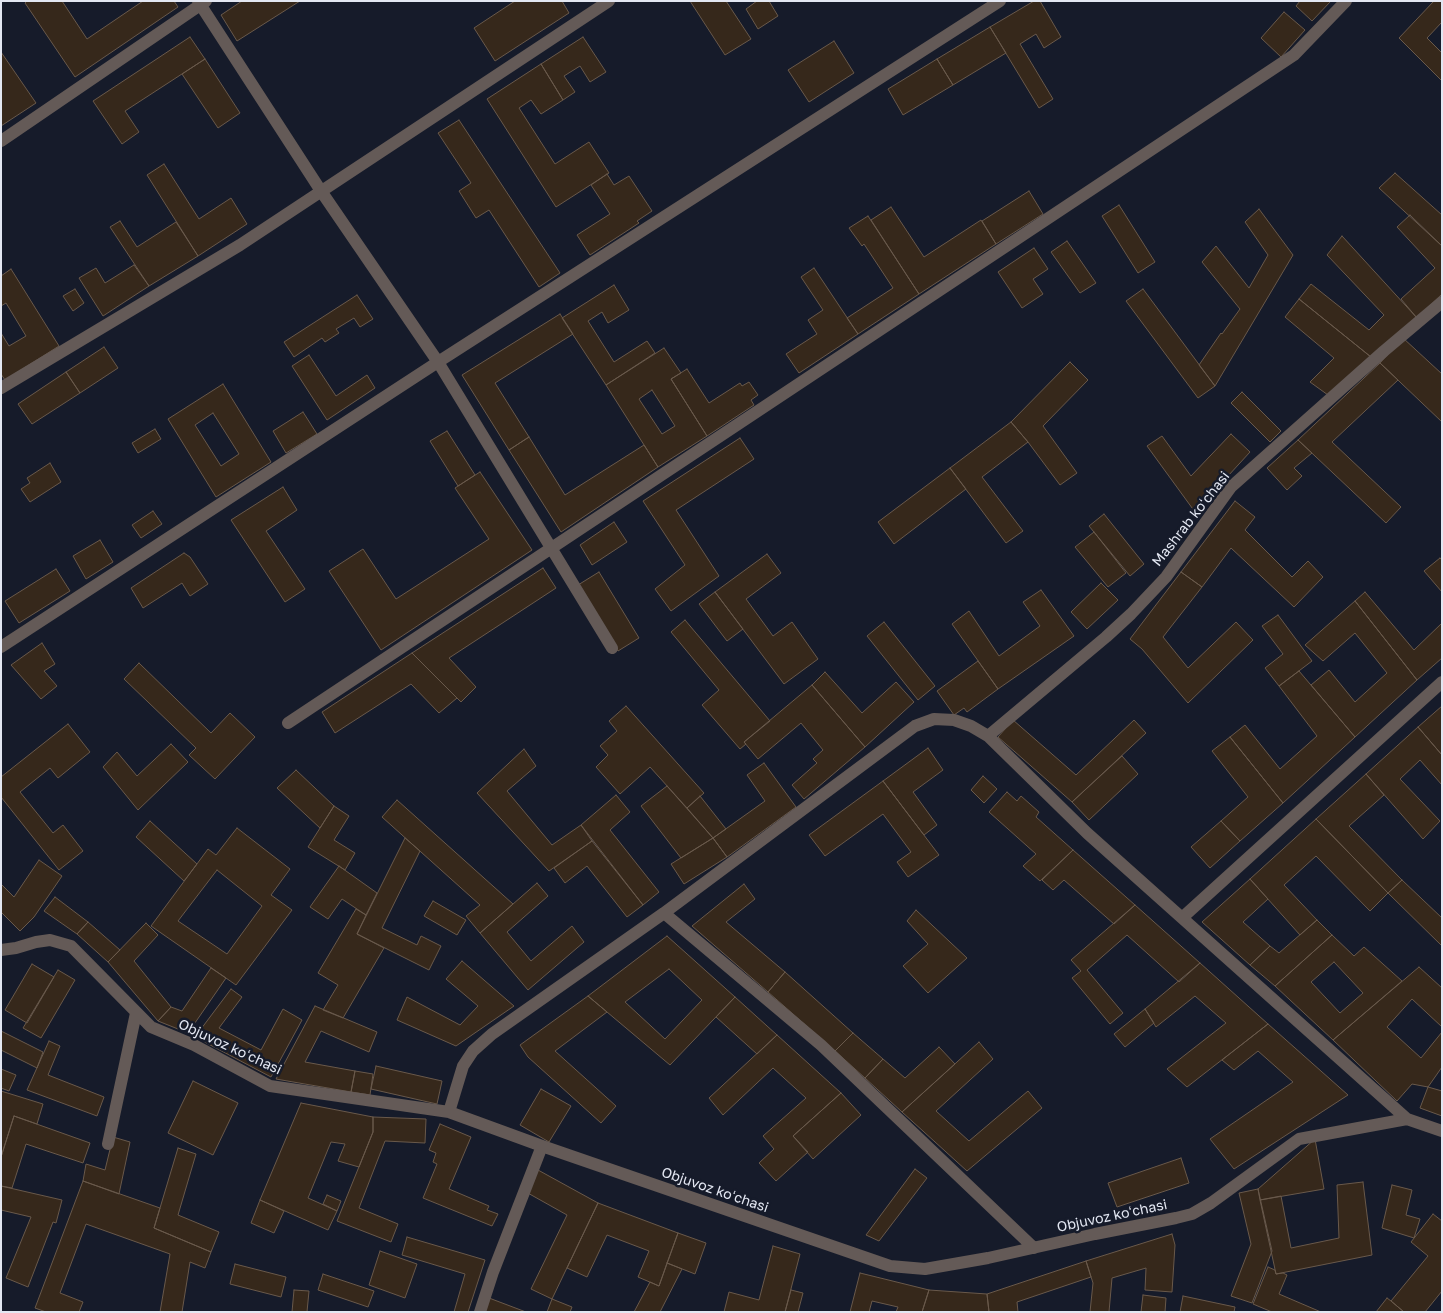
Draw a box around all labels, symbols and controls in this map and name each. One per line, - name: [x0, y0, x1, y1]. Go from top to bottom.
- street label: Mashrab koʻchasi: [1149, 468, 1233, 570]
- street label: Objuvoz koʻchasi: [176, 1016, 284, 1078]
- street label: Objuvoz koʻchasi: [659, 1164, 771, 1216]
- street label: Objuvoz koʻchasi: [1055, 1196, 1169, 1236]

